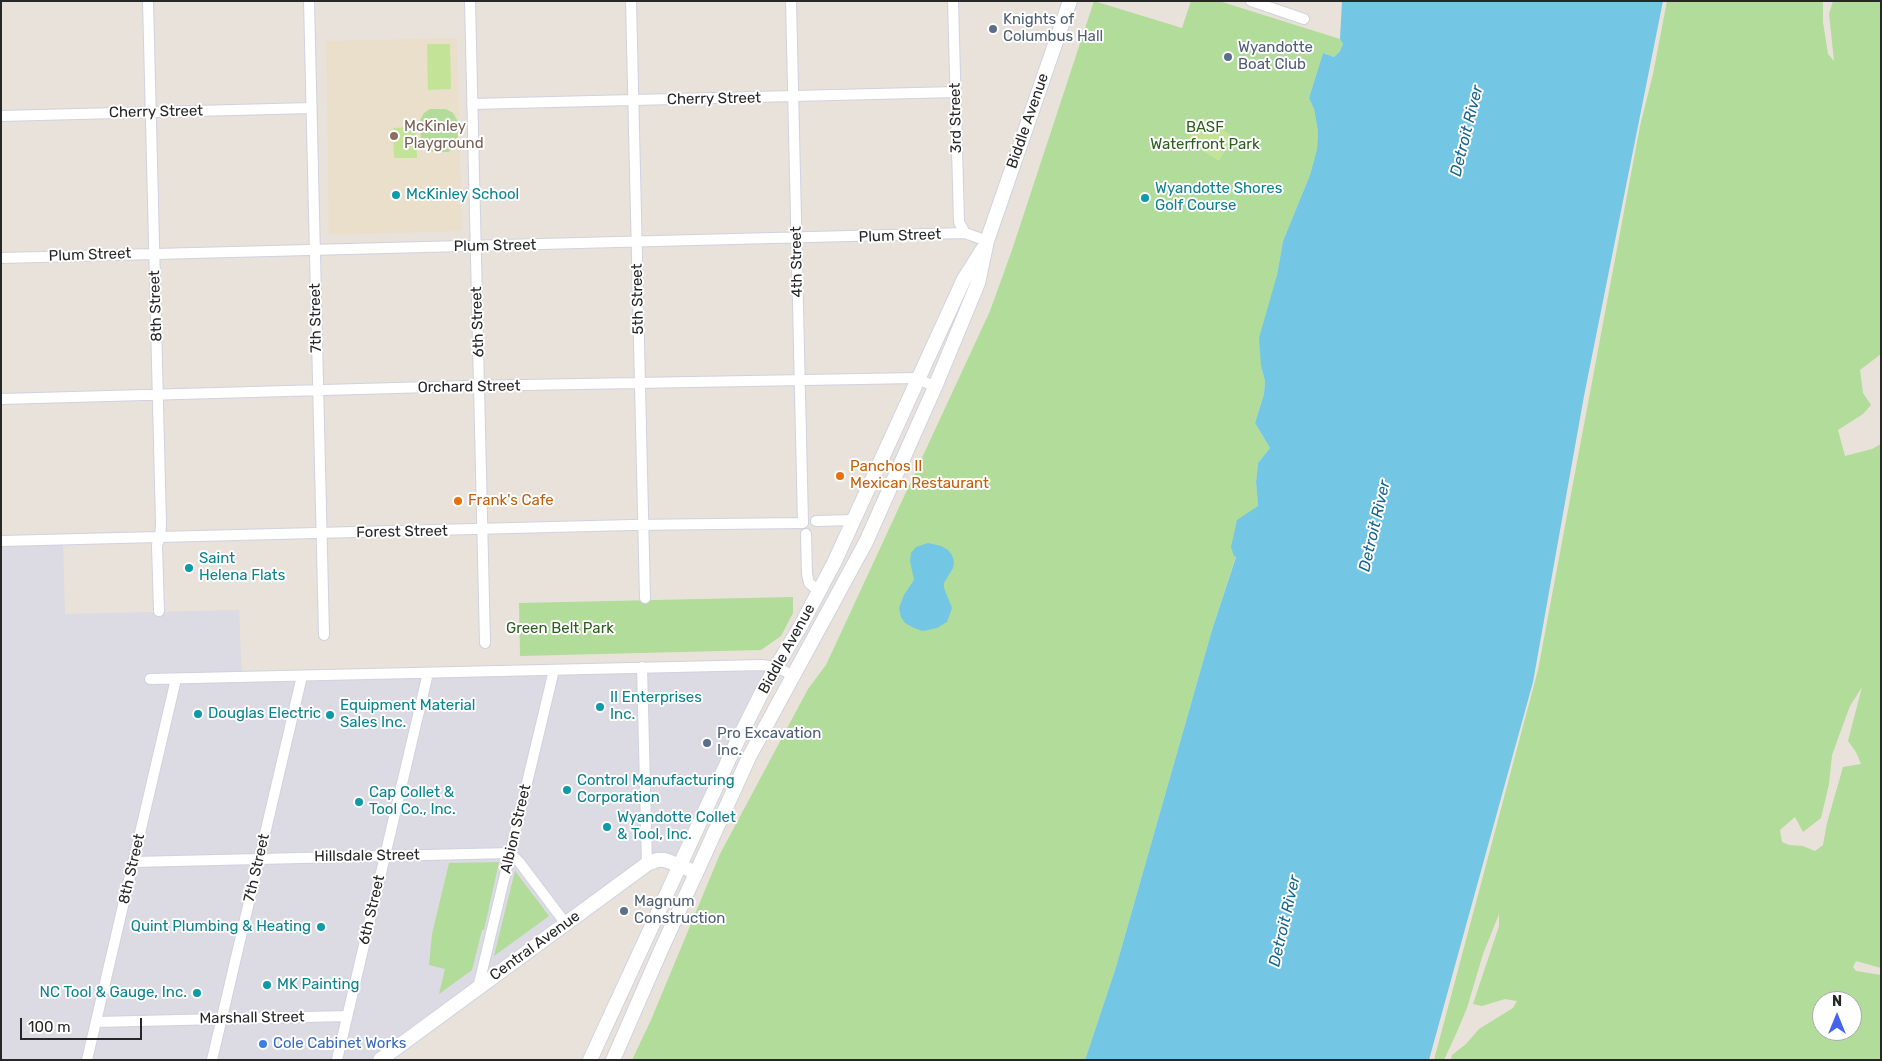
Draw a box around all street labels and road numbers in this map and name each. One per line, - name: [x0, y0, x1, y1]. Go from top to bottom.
- street label: Biddle Avenue: [1003, 71, 1053, 171]
- street label: 3rd Street: [946, 83, 966, 153]
- street label: Cherry Street: [667, 89, 761, 109]
- street label: Cherry Street: [109, 102, 203, 122]
- street label: 4th Street: [787, 226, 807, 298]
- street label: Plum Street: [858, 226, 942, 246]
- street label: Plum Street: [454, 236, 536, 256]
- street label: Plum Street: [48, 245, 132, 265]
- street label: 5th Street: [628, 263, 648, 335]
- street label: 8th Street: [146, 270, 166, 342]
- street label: 7th Street: [306, 283, 326, 353]
- street label: 6th Street: [468, 286, 488, 358]
- street label: Orchard Street: [417, 377, 521, 397]
- street label: Forest Street: [356, 522, 448, 542]
- street label: Biddle Avenue: [755, 601, 819, 697]
- street label: Albion Street: [497, 783, 535, 875]
- street label: 8th Street: [115, 832, 149, 906]
- street label: 7th Street: [240, 832, 274, 904]
- street label: Hillsdale Street: [314, 846, 420, 866]
- street label: 6th Street: [355, 873, 389, 947]
- street label: Central Avenue: [486, 907, 584, 985]
- street label: Marshall Street: [199, 1008, 305, 1028]

